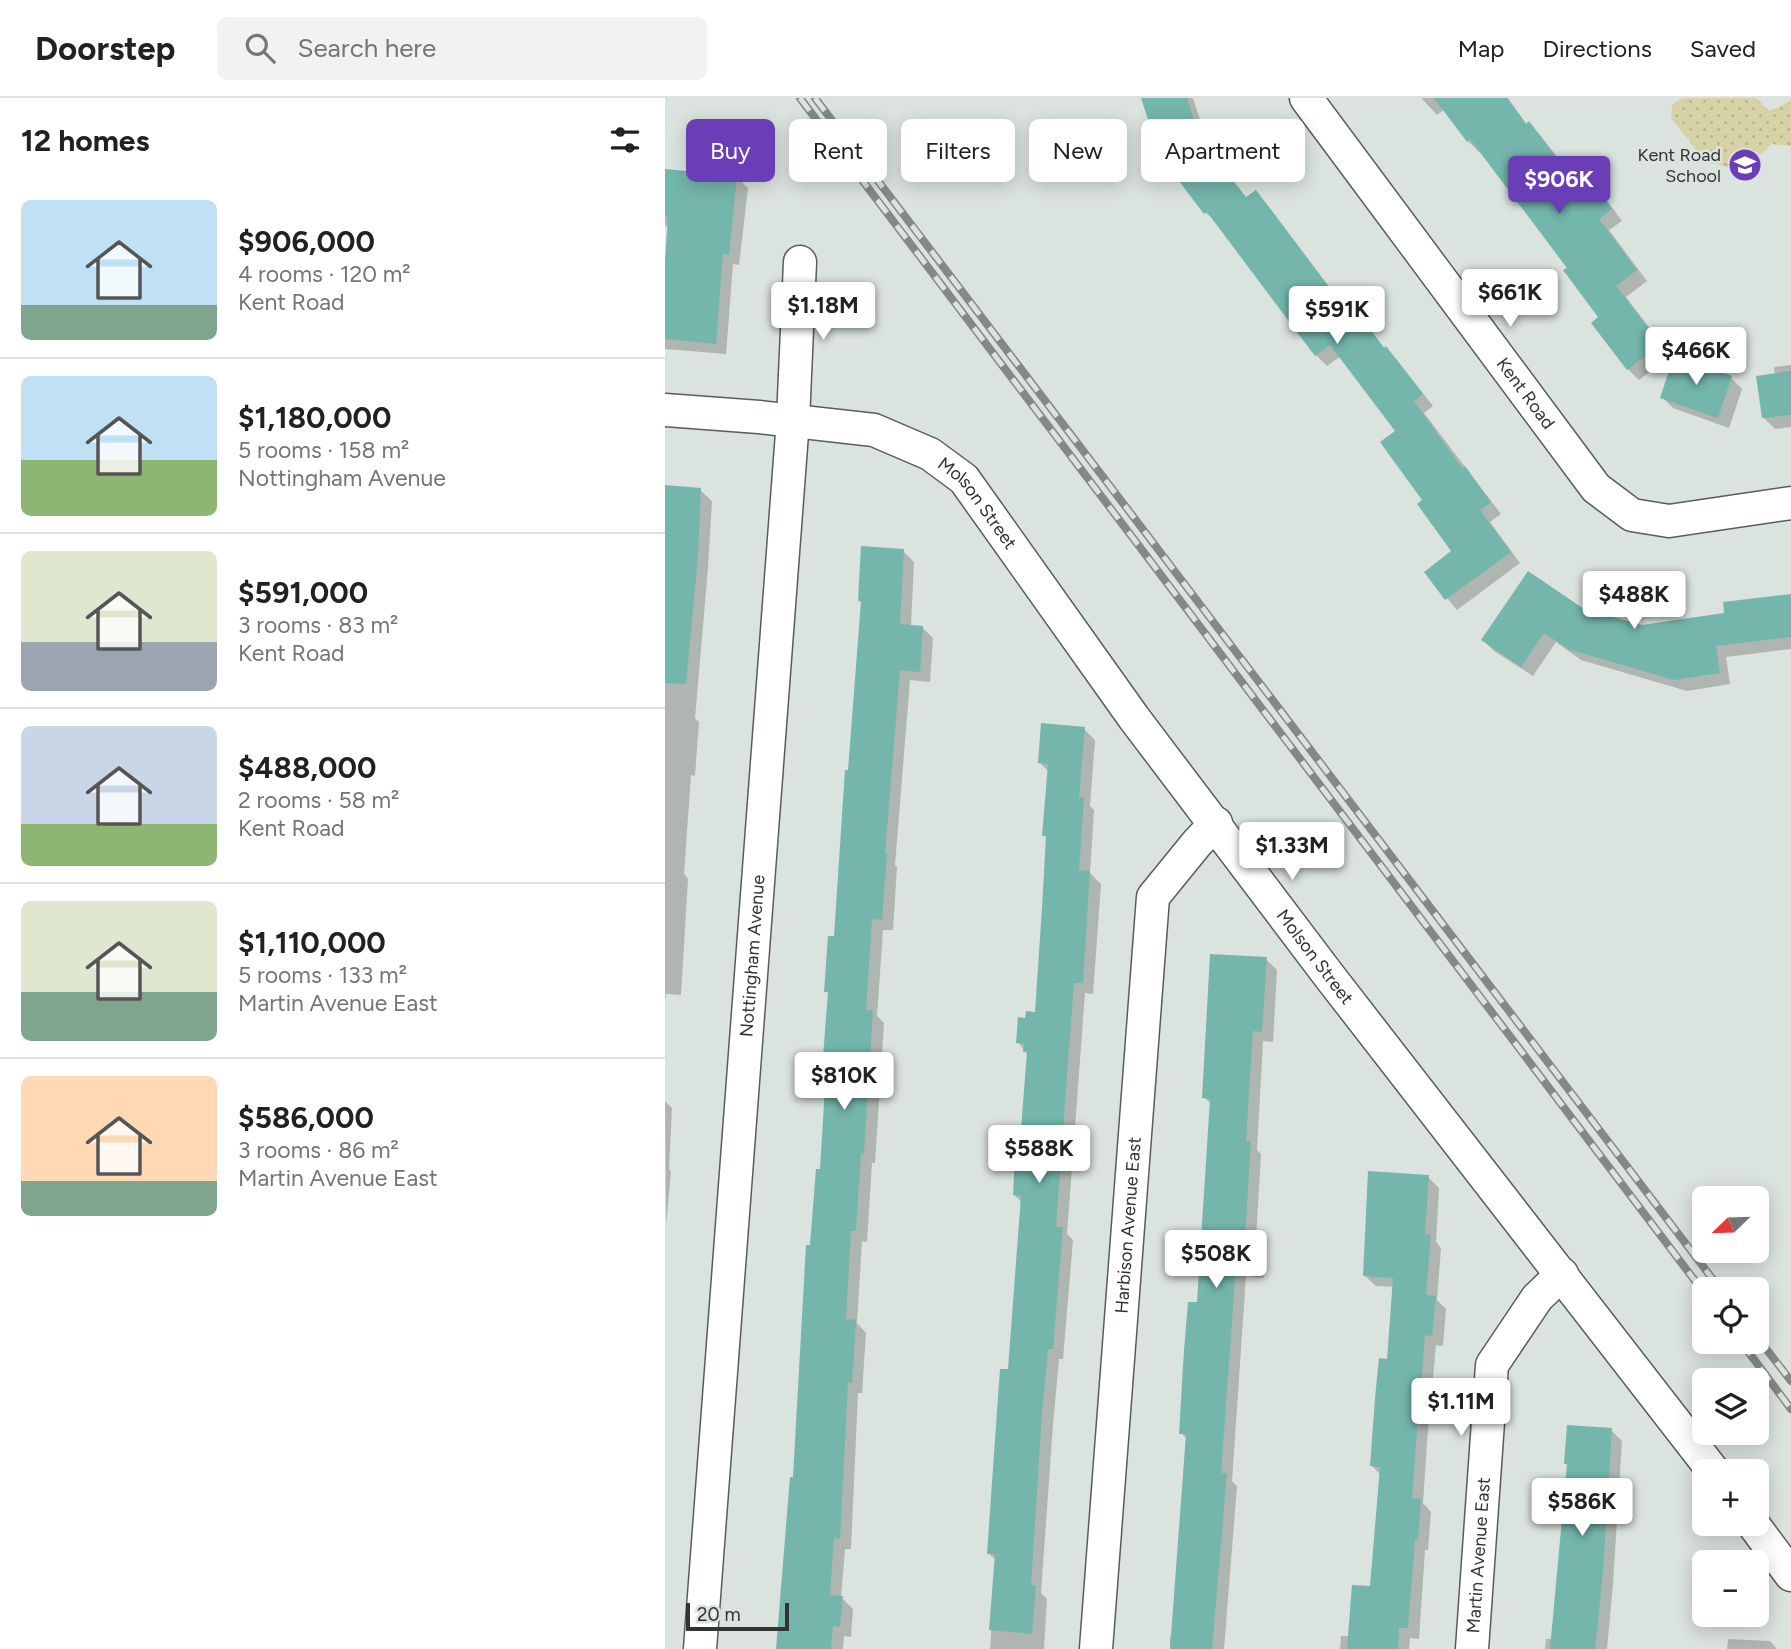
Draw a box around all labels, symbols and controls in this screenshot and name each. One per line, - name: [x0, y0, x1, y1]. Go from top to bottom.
- search box: [217, 17, 707, 80]
- text: Doorstep: [35, 29, 175, 68]
- icon: search: [241, 29, 279, 67]
- text: Search here: [297, 32, 436, 64]
- text: Map: [1458, 34, 1504, 63]
- text: Directions: [1542, 34, 1652, 63]
- text: Saved: [1690, 34, 1756, 63]
- chip: Buy: [686, 119, 775, 182]
- chip: Rent: [789, 119, 887, 182]
- chip: Filters: [901, 119, 1015, 182]
- chip: New: [1029, 119, 1127, 182]
- chip: Apartment: [1141, 119, 1305, 182]
- icon: filters: [606, 121, 644, 159]
- text: 12 homes: [21, 122, 149, 159]
- place label: Kent Road School: [1638, 144, 1721, 187]
- school or university icon: Kent Road School: [1726, 146, 1764, 184]
- pin: $906K: [1510, 156, 1608, 216]
- text: $906K: [1524, 165, 1594, 193]
- text: $906,000: [238, 223, 375, 260]
- icon: home: [77, 228, 161, 312]
- text: 4 rooms · 120 m²: [238, 260, 411, 288]
- pin: $661K: [1461, 270, 1559, 329]
- text: $661K: [1478, 278, 1542, 306]
- pin: $1.18M: [766, 282, 880, 342]
- pin: $591K: [1288, 286, 1386, 346]
- text: Kent Road: [238, 288, 345, 316]
- text: $1.18M: [787, 291, 859, 319]
- text: $591K: [1305, 295, 1369, 323]
- pin: $466K: [1647, 328, 1745, 387]
- text: $466K: [1661, 336, 1731, 364]
- street label: Kent Road: [1492, 353, 1559, 433]
- text: $1,180,000: [238, 399, 391, 436]
- icon: home: [77, 404, 161, 488]
- text: 5 rooms · 158 m²: [238, 436, 409, 464]
- street label: Molson Street: [933, 452, 1022, 554]
- text: Nottingham Avenue: [238, 464, 446, 492]
- pin: $488K: [1585, 572, 1683, 631]
- text: $591,000: [238, 574, 368, 611]
- icon: home: [77, 579, 161, 663]
- text: $488K: [1599, 580, 1669, 608]
- text: 3 rooms · 83 m²: [238, 611, 398, 639]
- text: Kent Road: [238, 639, 345, 667]
- text: $488,000: [238, 749, 376, 786]
- icon: home: [77, 754, 161, 838]
- text: 2 rooms · 58 m²: [238, 786, 399, 814]
- text: Kent Road: [238, 814, 345, 842]
- pin: $1.33M: [1235, 822, 1349, 882]
- text: $1.33M: [1255, 831, 1329, 859]
- street label: Nottingham Avenue: [735, 874, 770, 1038]
- street label: Molson Street: [1272, 905, 1358, 1009]
- text: $1,110,000: [238, 924, 386, 961]
- icon: home: [77, 929, 161, 1013]
- text: 5 rooms · 133 m²: [238, 961, 407, 989]
- text: Martin Avenue East: [238, 989, 438, 1017]
- pin: $810K: [795, 1052, 893, 1112]
- text: $810K: [811, 1061, 877, 1089]
- text: $586,000: [238, 1099, 374, 1136]
- icon: home: [77, 1104, 161, 1188]
- pin: $588K: [990, 1126, 1088, 1185]
- text: $588K: [1004, 1134, 1074, 1162]
- text: 3 rooms · 86 m²: [238, 1136, 399, 1164]
- street label: Harbison Avenue East: [1110, 1136, 1146, 1314]
- text: Martin Avenue East: [238, 1164, 438, 1192]
- north arrow: [1692, 1186, 1769, 1264]
- map controls: [1692, 1186, 1769, 1627]
- pin: $508K: [1167, 1230, 1265, 1290]
- text: $508K: [1181, 1239, 1251, 1267]
- button: locate: [1692, 1277, 1769, 1354]
- button: layers: [1692, 1368, 1769, 1445]
- pin: $1.11M: [1404, 1378, 1518, 1438]
- text: $1.11M: [1427, 1387, 1495, 1415]
- button: +: [1692, 1459, 1769, 1536]
- street label: Martin Avenue East: [1462, 1476, 1495, 1634]
- pin: $586K: [1533, 1478, 1631, 1538]
- text: $586K: [1548, 1487, 1616, 1515]
- button: −: [1692, 1550, 1769, 1627]
- scale bar: [686, 1600, 789, 1632]
- text: 20 m: [697, 1603, 741, 1626]

